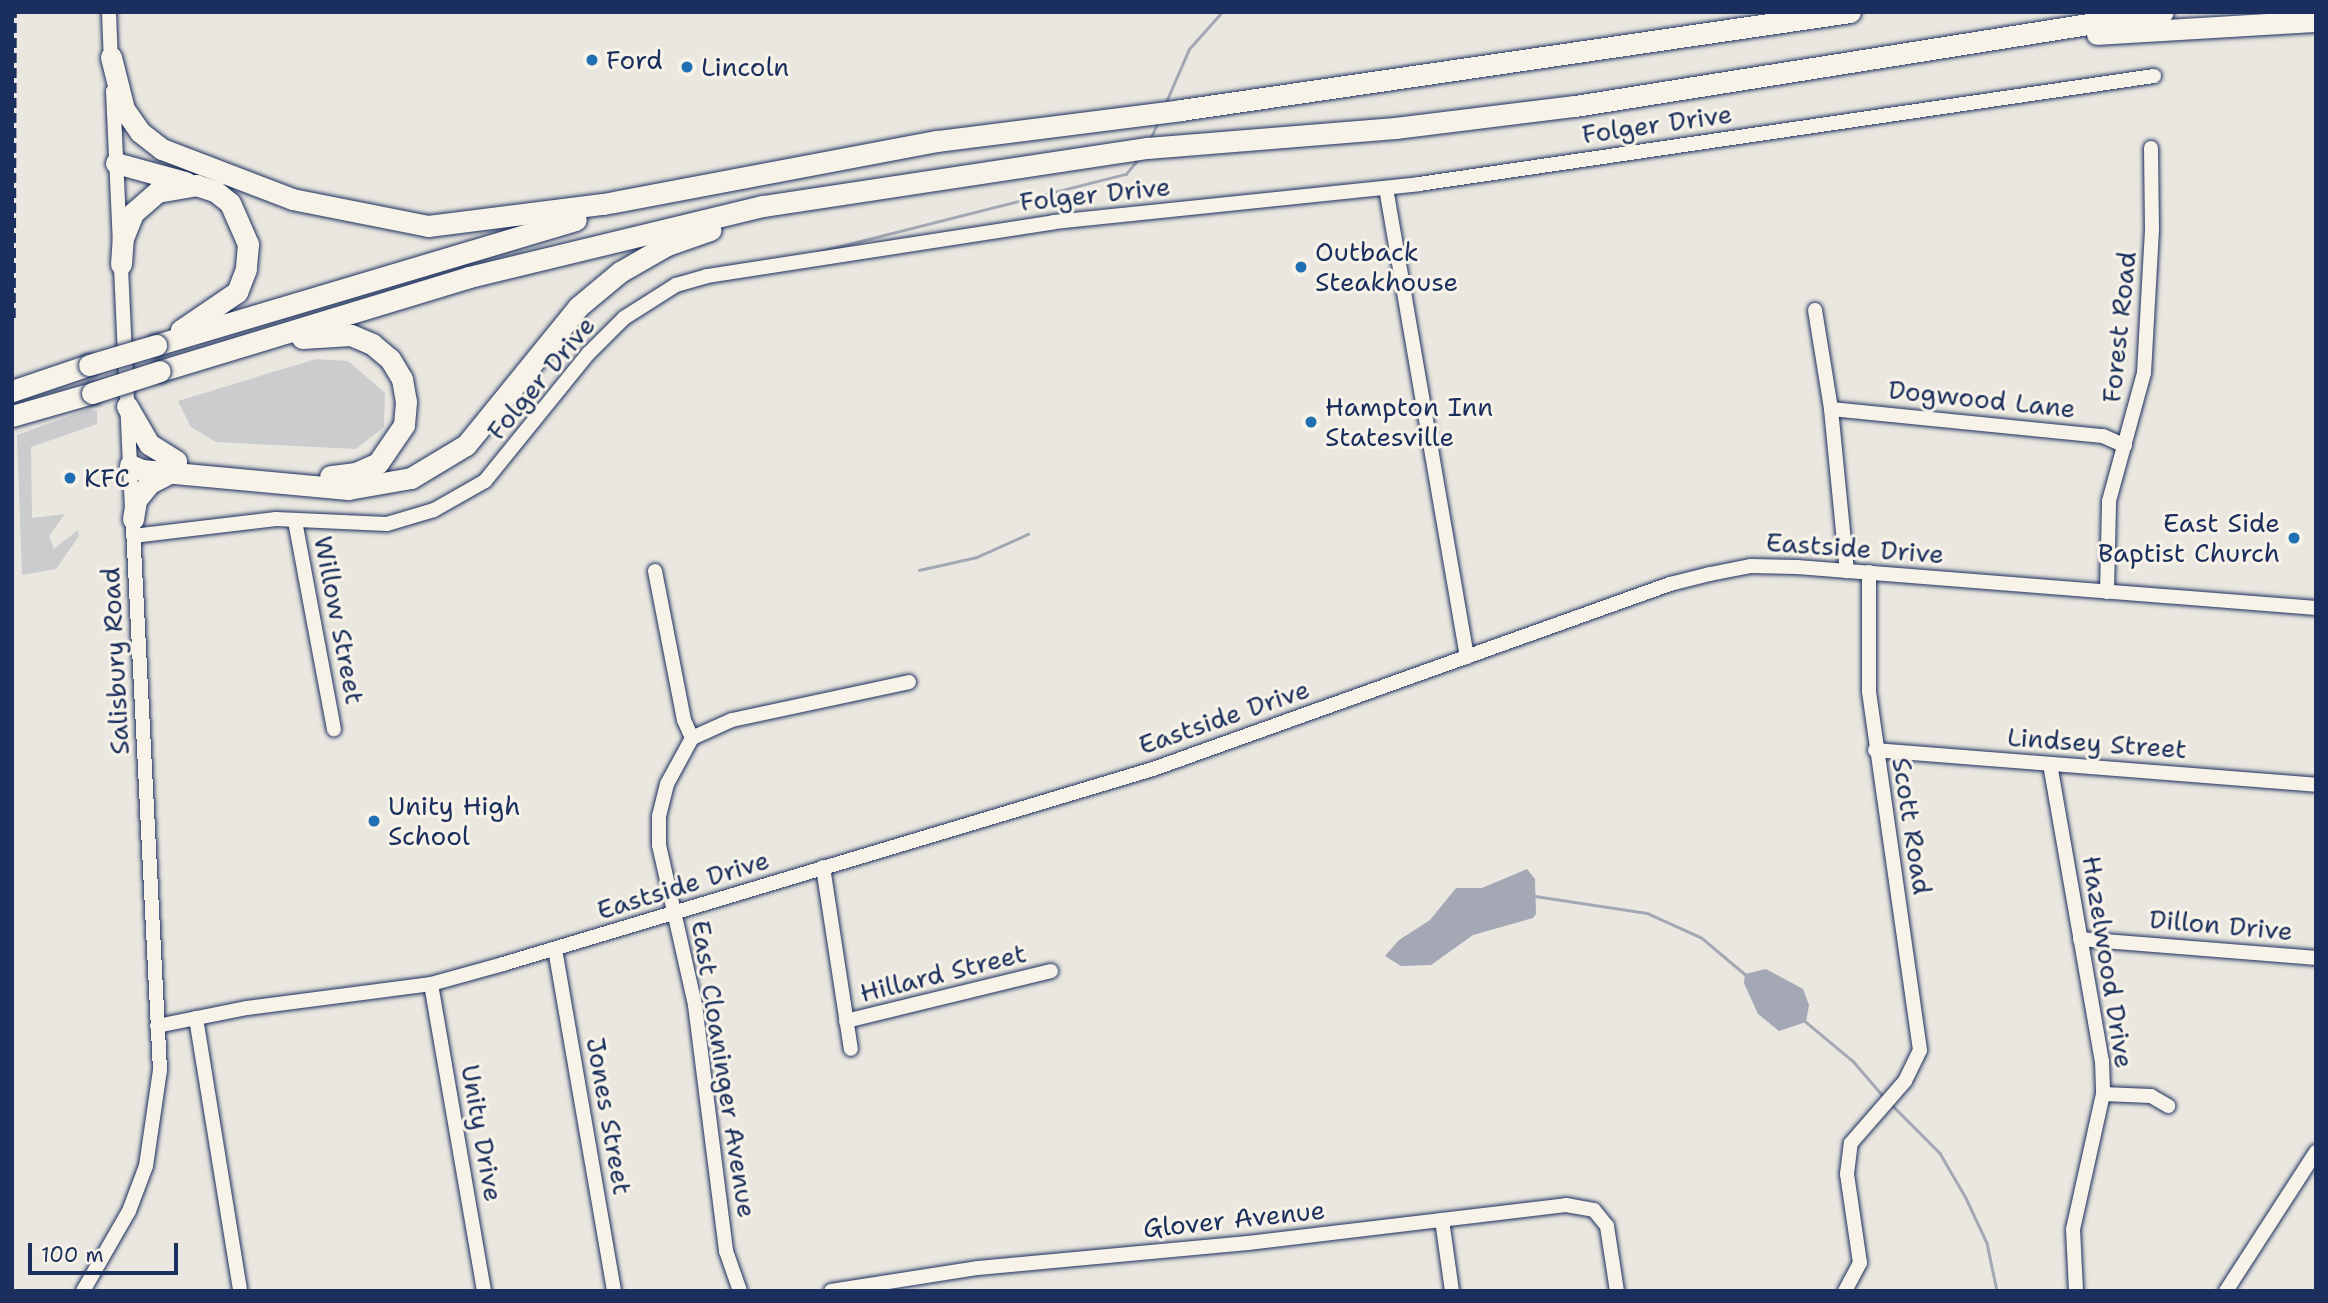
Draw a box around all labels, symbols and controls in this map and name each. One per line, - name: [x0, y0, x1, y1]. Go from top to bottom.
- place label: Ford: [606, 44, 663, 76]
- place label: Lincoln: [701, 51, 789, 83]
- marker: Ford: [584, 52, 600, 68]
- marker: Lincoln: [679, 59, 695, 75]
- street label: Folger Drive: [1580, 98, 1734, 150]
- street label: Folger Drive: [1018, 171, 1172, 217]
- place label: Outback Steakhouse: [1315, 236, 1458, 298]
- street label: Forest Road: [2096, 250, 2142, 404]
- marker: Outback Steakhouse: [1293, 259, 1309, 275]
- street label: Folger Drive: [480, 310, 602, 446]
- street label: Dogwood Lane: [1887, 374, 2077, 424]
- place label: Hampton Inn Statesville: [1325, 391, 1493, 452]
- marker: Hampton Inn Statesville: [1303, 414, 1319, 430]
- place label: KFC: [84, 462, 130, 494]
- marker: KFC: [62, 470, 78, 486]
- place label: East Side Baptist Church: [2098, 507, 2280, 568]
- street label: Eastside Drive: [1765, 526, 1945, 570]
- marker: East Side Baptist Church: [2286, 530, 2302, 546]
- street label: Willow Street: [307, 533, 371, 707]
- street label: Salisbury Road: [95, 566, 135, 756]
- street label: Eastside Drive: [1135, 673, 1313, 761]
- street label: Lindsey Street: [2006, 721, 2188, 765]
- street label: Scott Road: [1886, 755, 1938, 897]
- place label: Unity High School: [388, 790, 521, 852]
- marker: Unity High School: [366, 813, 382, 829]
- street label: Eastside Drive: [593, 844, 773, 926]
- street label: Hazelwood Drive: [2076, 854, 2140, 1070]
- street label: Dillon Drive: [2148, 903, 2294, 947]
- street label: East Cloaninger Avenue: [685, 918, 763, 1220]
- street label: Hillard Street: [857, 937, 1029, 1009]
- street label: Jones Street: [580, 1035, 638, 1197]
- street label: Unity Drive: [455, 1062, 509, 1204]
- street label: Glover Avenue: [1141, 1194, 1327, 1244]
- scale bar: [32, 1230, 182, 1274]
- text: 100 m: [41, 1241, 104, 1269]

